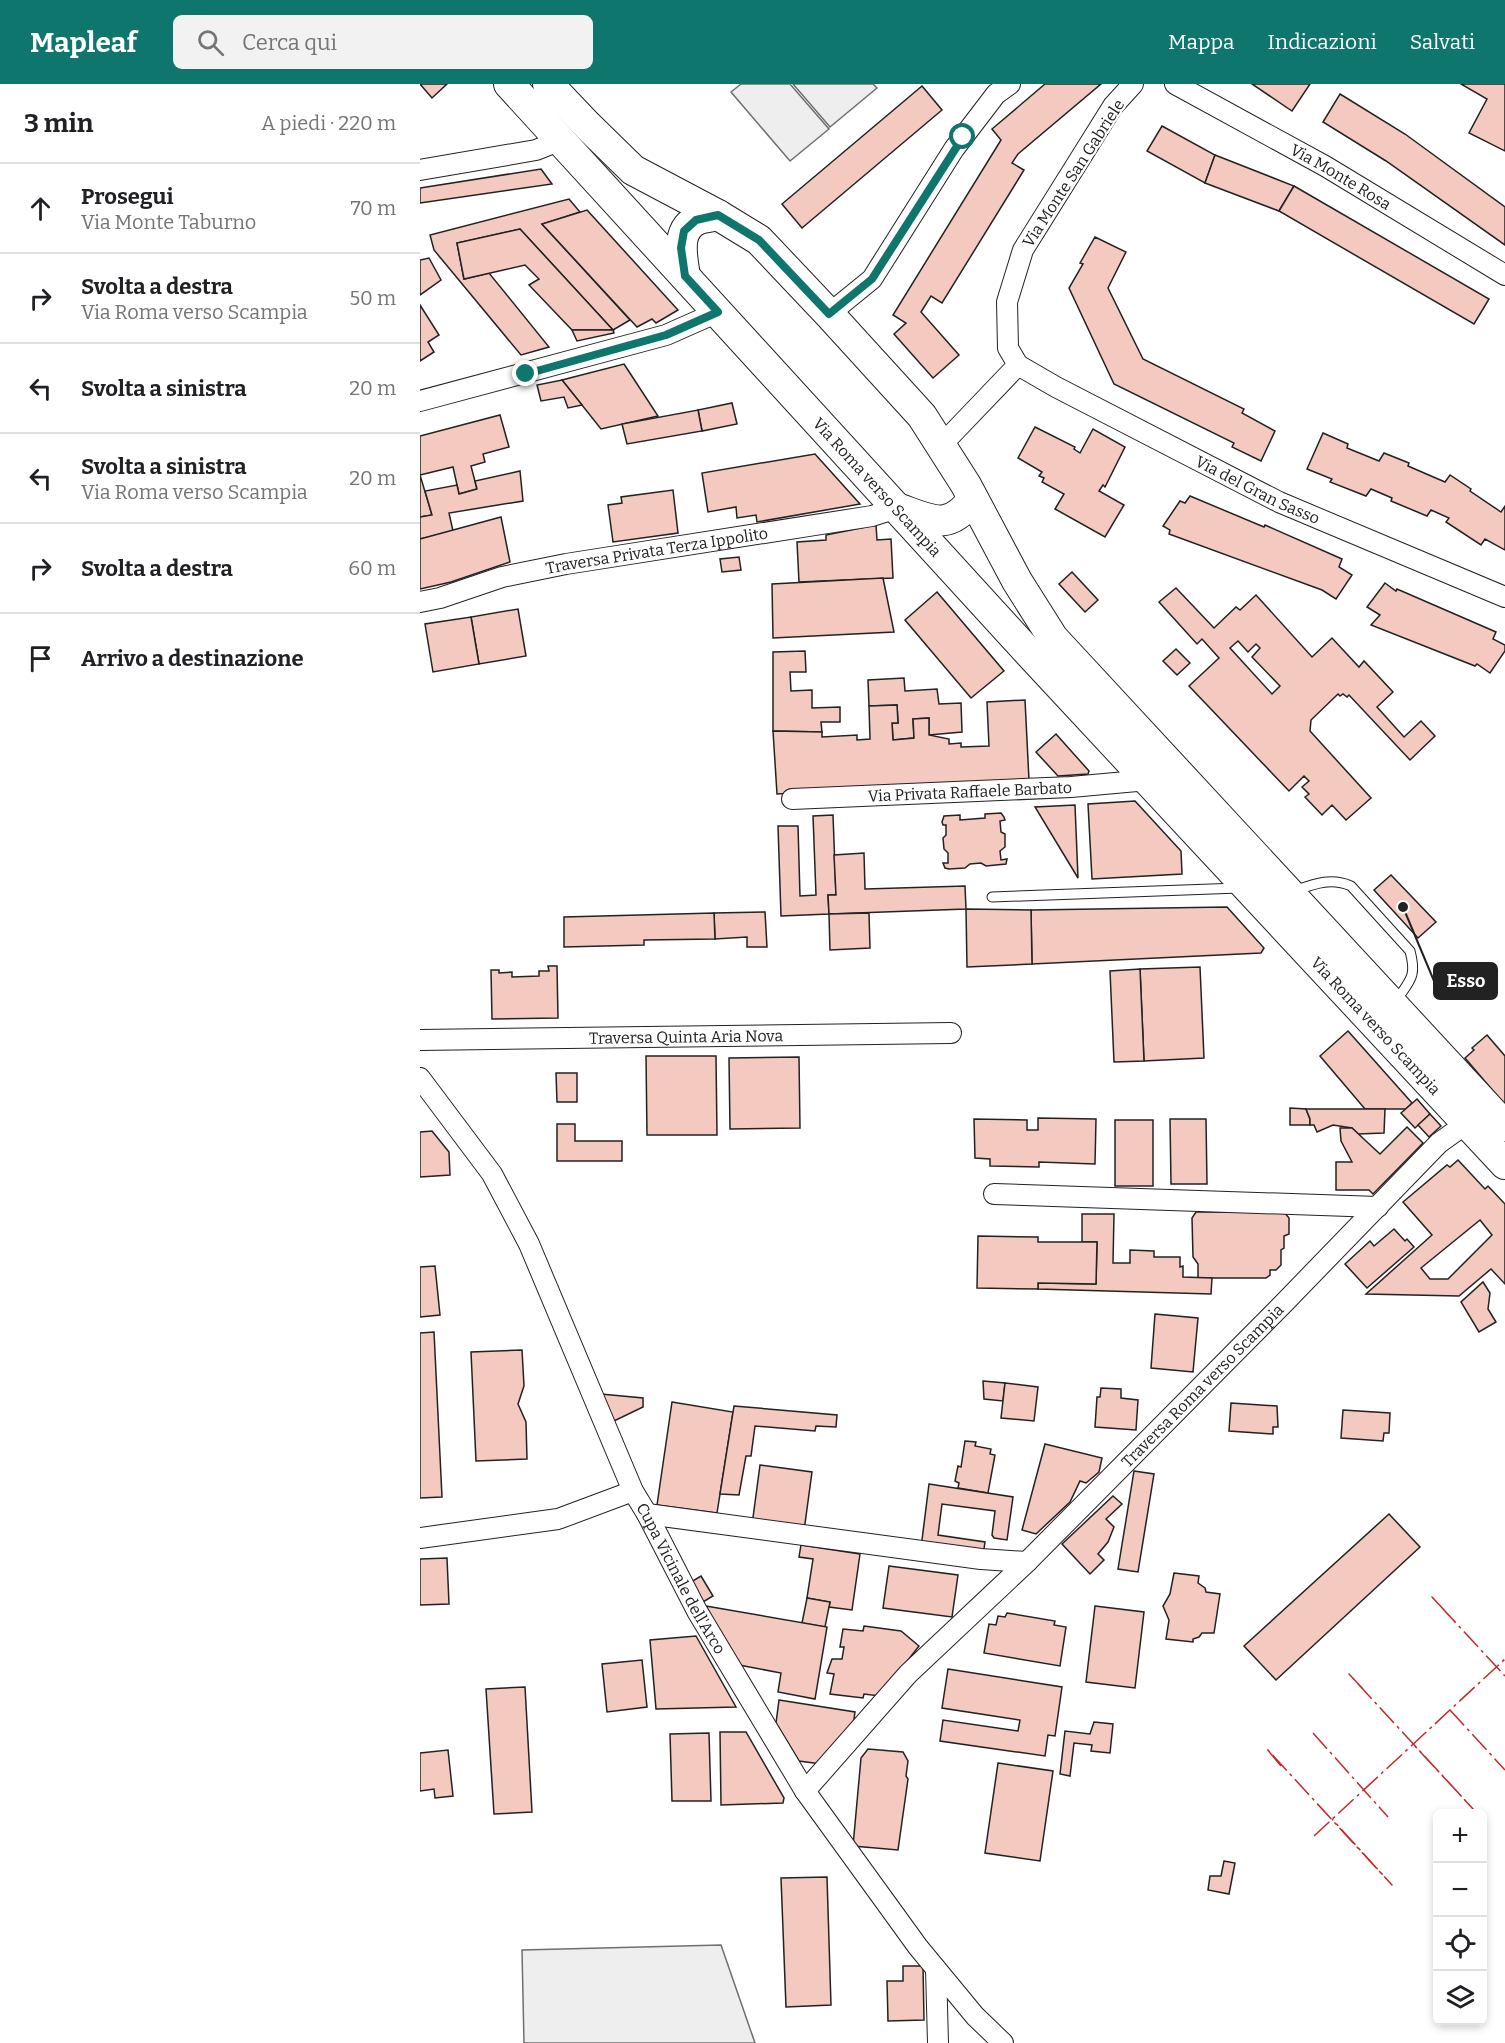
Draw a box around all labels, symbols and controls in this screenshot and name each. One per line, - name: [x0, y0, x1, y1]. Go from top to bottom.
- search box: [173, 15, 593, 69]
- text: Mapleaf: [30, 26, 137, 59]
- icon: search: [194, 26, 227, 59]
- text: Cerca qui: [242, 29, 337, 56]
- text: Mappa: [1168, 29, 1234, 55]
- text: Indicazioni: [1267, 29, 1377, 55]
- text: Salvati: [1410, 29, 1475, 55]
- street label: Via Monte San Gabriele: [1019, 96, 1128, 251]
- text: 3 min: [24, 108, 93, 139]
- text: A piedi · 220 m: [261, 111, 396, 135]
- route start: [949, 123, 975, 149]
- street label: Via Monte Rosa: [1287, 140, 1395, 214]
- text: Prosegui: [81, 183, 173, 210]
- icon: ahead: [24, 192, 57, 225]
- text: 70 m: [350, 196, 396, 220]
- text: Via Monte Taburno: [81, 210, 256, 234]
- text: Svolta a destra: [81, 273, 233, 300]
- icon: right: [24, 282, 57, 315]
- text: 50 m: [349, 286, 396, 310]
- text: Via Roma verso Scampia: [81, 300, 308, 324]
- route end: [512, 360, 538, 386]
- icon: left: [24, 372, 57, 405]
- text: Svolta a sinistra: [81, 375, 247, 402]
- text: 20 m: [349, 376, 396, 400]
- street label: Via Roma verso Scampia: [809, 414, 945, 561]
- street label: Via del Gran Sasso: [1192, 452, 1323, 528]
- text: Svolta a sinistra: [81, 453, 247, 480]
- icon: left: [24, 462, 57, 495]
- text: 20 m: [349, 466, 396, 490]
- text: Via Roma verso Scampia: [81, 480, 308, 504]
- street label: Traversa Privata Terza Ippolito: [544, 523, 769, 578]
- icon: right: [24, 552, 57, 585]
- text: Svolta a destra: [81, 555, 233, 582]
- text: 60 m: [348, 556, 396, 580]
- icon: arrive: [24, 642, 57, 675]
- text: Arrivo a destinazione: [81, 645, 304, 672]
- street label: Via Privata Raffaele Barbato: [867, 778, 1072, 806]
- street label: Via Roma verso Scampia: [1307, 953, 1445, 1099]
- callout: Esso: [1434, 963, 1497, 999]
- text: Esso: [1447, 970, 1485, 992]
- street label: Traversa Quinta Aria Nova: [589, 1026, 783, 1048]
- street label: Traversa Roma verso Scampia: [1118, 1300, 1288, 1471]
- street label: Cupa Vicinale dell'Arco: [632, 1499, 730, 1658]
- map controls: [1433, 1809, 1487, 2025]
- button: +: [1433, 1809, 1487, 1863]
- button: −: [1433, 1863, 1487, 1917]
- button: locate: [1433, 1917, 1487, 1971]
- button: layers: [1433, 1971, 1487, 2025]

